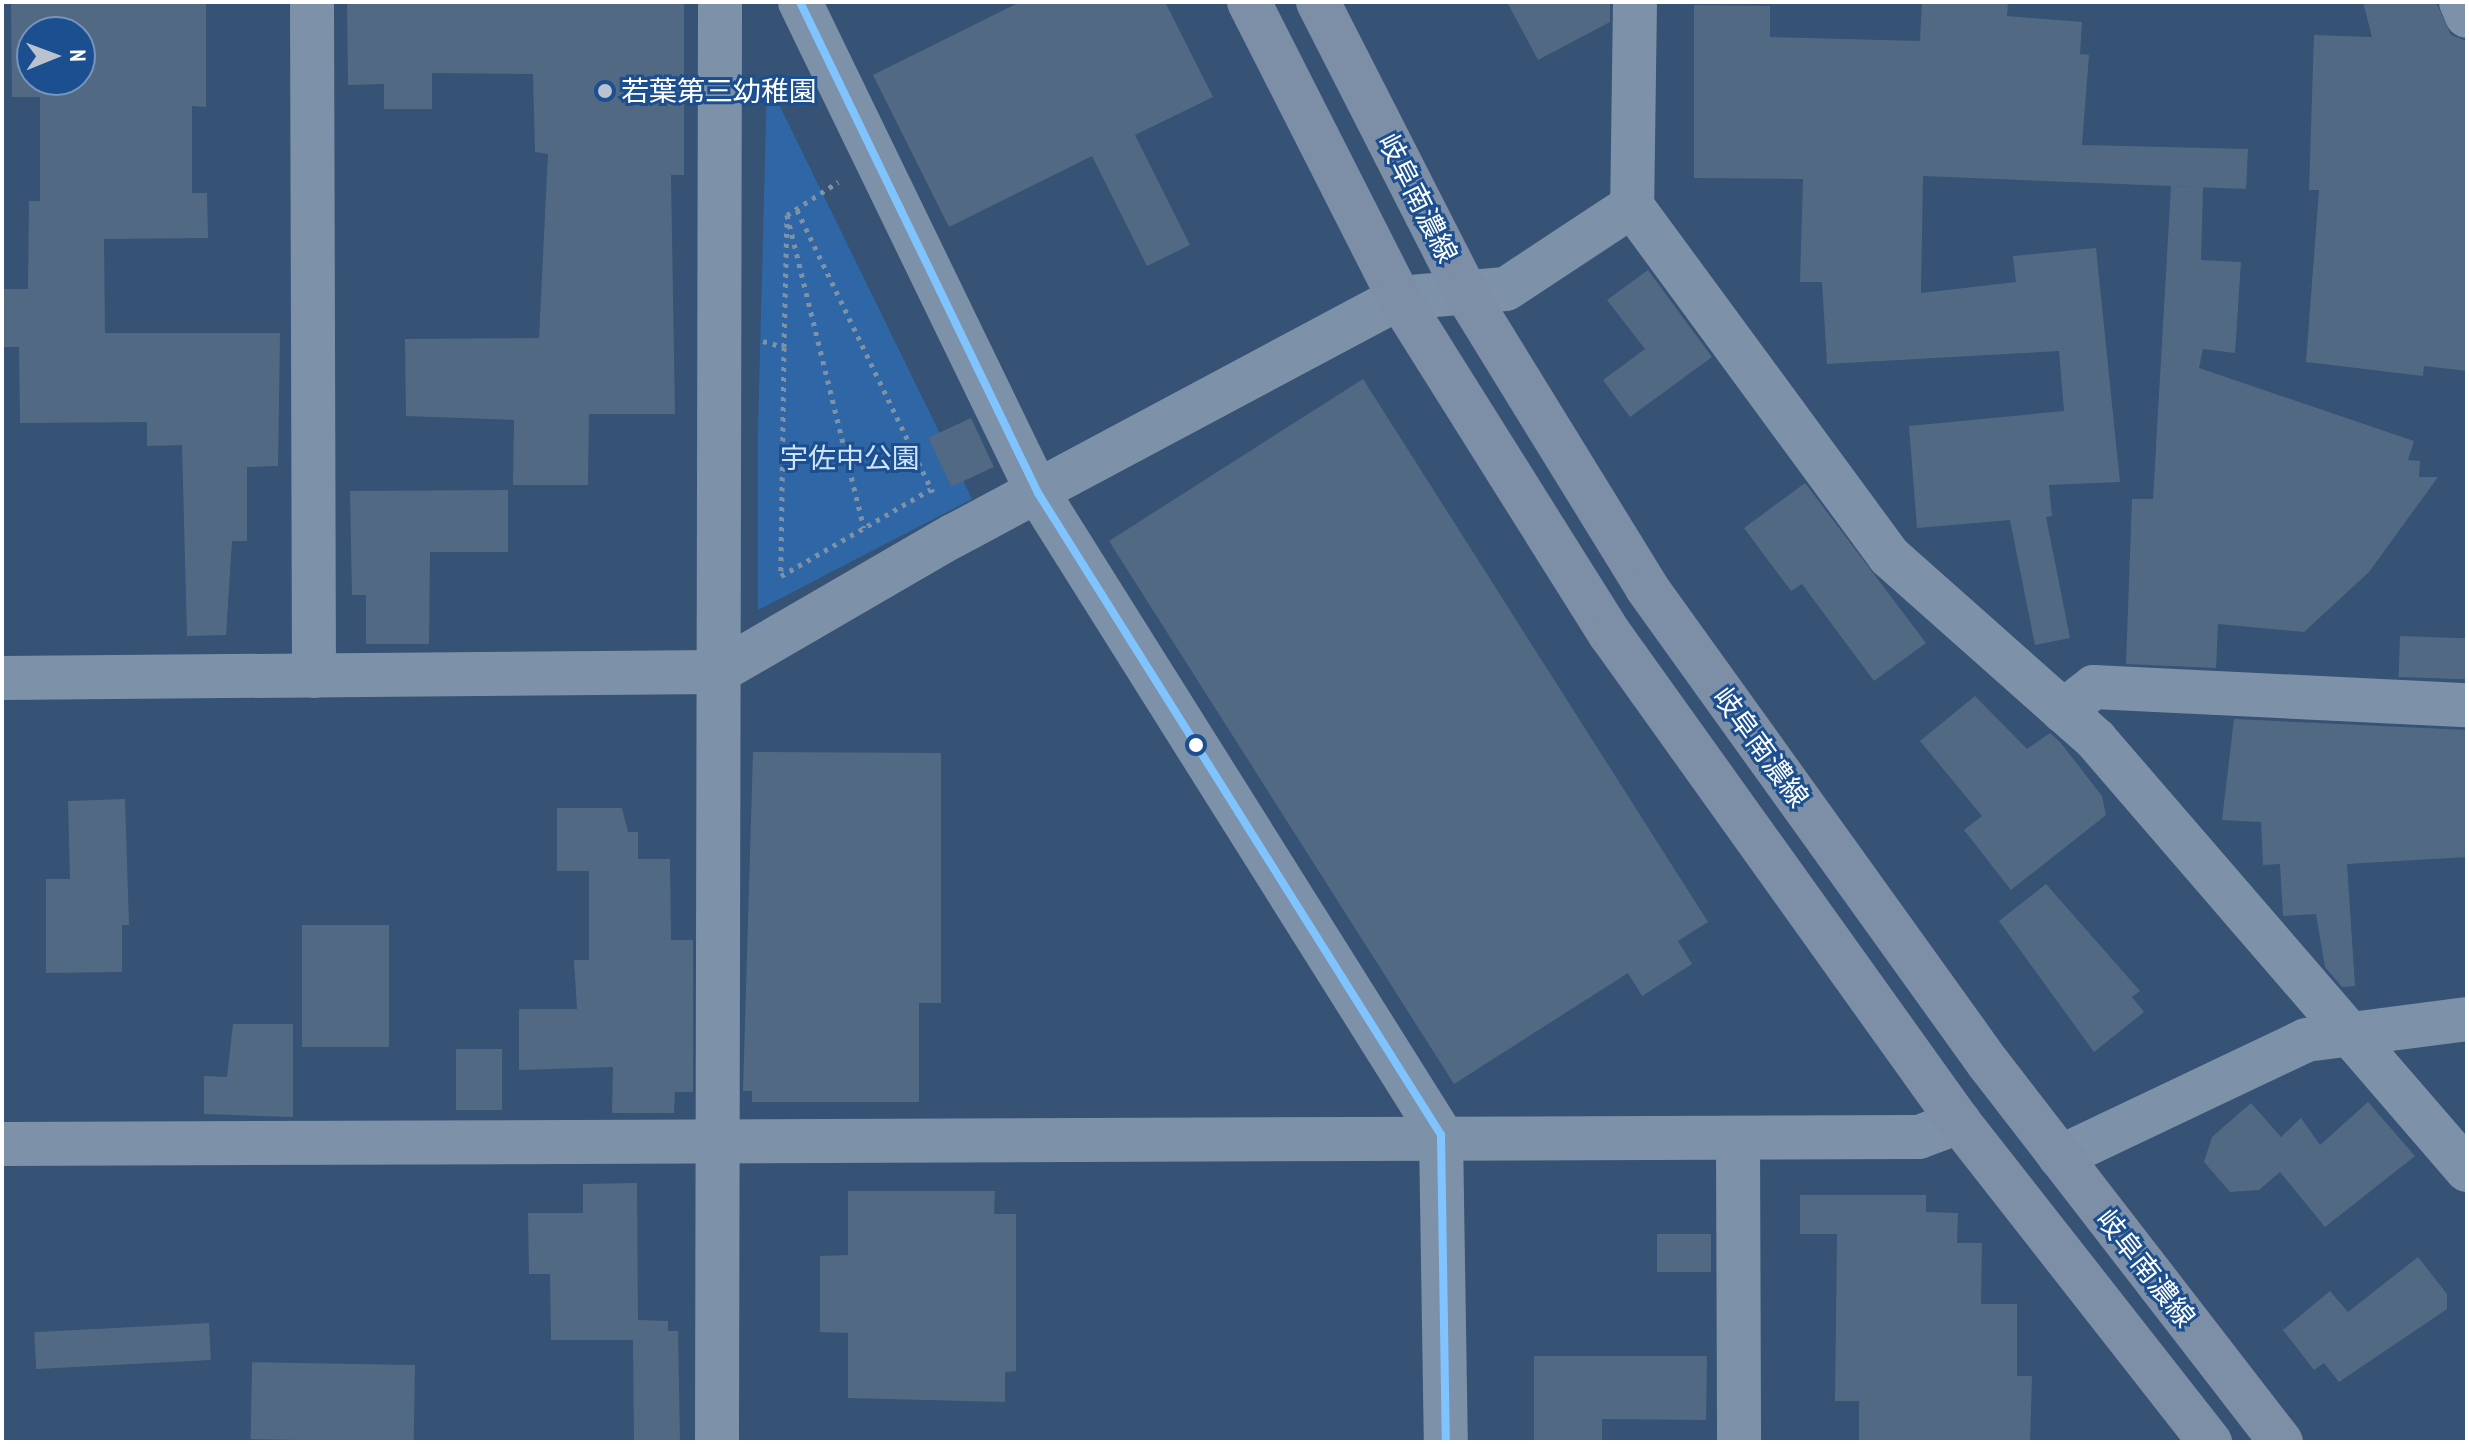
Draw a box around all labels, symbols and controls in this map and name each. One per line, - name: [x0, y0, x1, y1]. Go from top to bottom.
- north arrow: [16, 16, 96, 96]
- text: N: [64, 49, 92, 62]
- place label: 若葉第三幼稚園: [621, 74, 817, 108]
- marker: 若葉第三幼稚園: [596, 82, 614, 100]
- street label: 岐阜南濃線: [1371, 128, 1465, 268]
- park label: 宇佐中公園: [780, 441, 920, 475]
- street label: 岐阜南濃線: [1706, 680, 1816, 814]
- unlabelled marker: [1188, 737, 1204, 753]
- street label: 岐阜南濃線: [2090, 1202, 2202, 1334]

